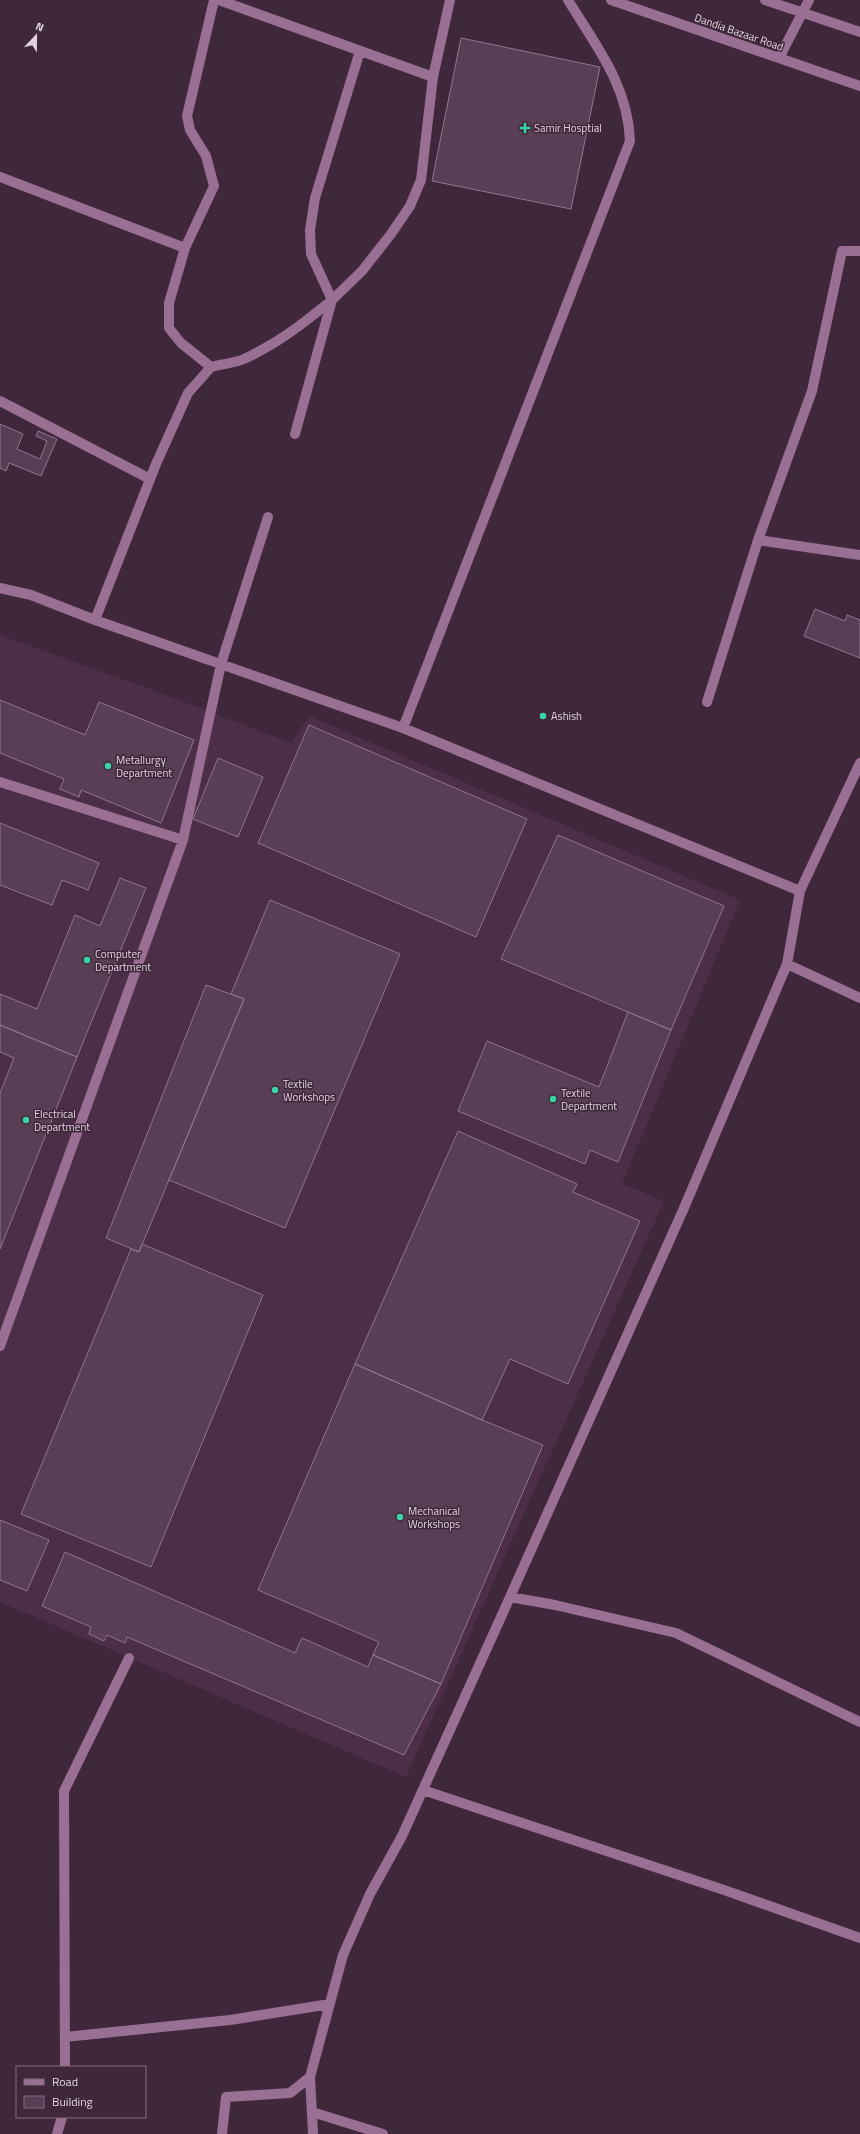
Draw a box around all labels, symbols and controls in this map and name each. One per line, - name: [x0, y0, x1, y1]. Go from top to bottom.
- street label: Dandia Bazaar Road: [692, 9, 786, 55]
- north arrow: [16, 16, 56, 56]
- text: N: [33, 18, 46, 36]
- place label: Samir Hosptial: [534, 120, 602, 136]
- marker: Samir Hosptial: [519, 122, 531, 134]
- place label: Ashish: [551, 708, 582, 724]
- marker: Ashish: [538, 711, 548, 721]
- place label: Metallurgy Department: [116, 752, 172, 781]
- marker: Metallurgy Department: [103, 761, 113, 771]
- place label: Computer Department: [95, 946, 151, 975]
- marker: Computer Department: [82, 955, 92, 965]
- place label: Textile Workshops: [283, 1076, 335, 1105]
- marker: Textile Workshops: [270, 1085, 280, 1095]
- place label: Textile Department: [561, 1085, 617, 1114]
- marker: Textile Department: [548, 1094, 558, 1104]
- place label: Electrical Department: [34, 1106, 90, 1135]
- marker: Electrical Department: [21, 1115, 31, 1125]
- place label: Mechanical Workshops: [408, 1503, 460, 1532]
- marker: Mechanical Workshops: [395, 1512, 405, 1522]
- legend: [16, 2066, 146, 2118]
- text: Road: [52, 2072, 78, 2091]
- text: Building: [52, 2092, 93, 2111]

